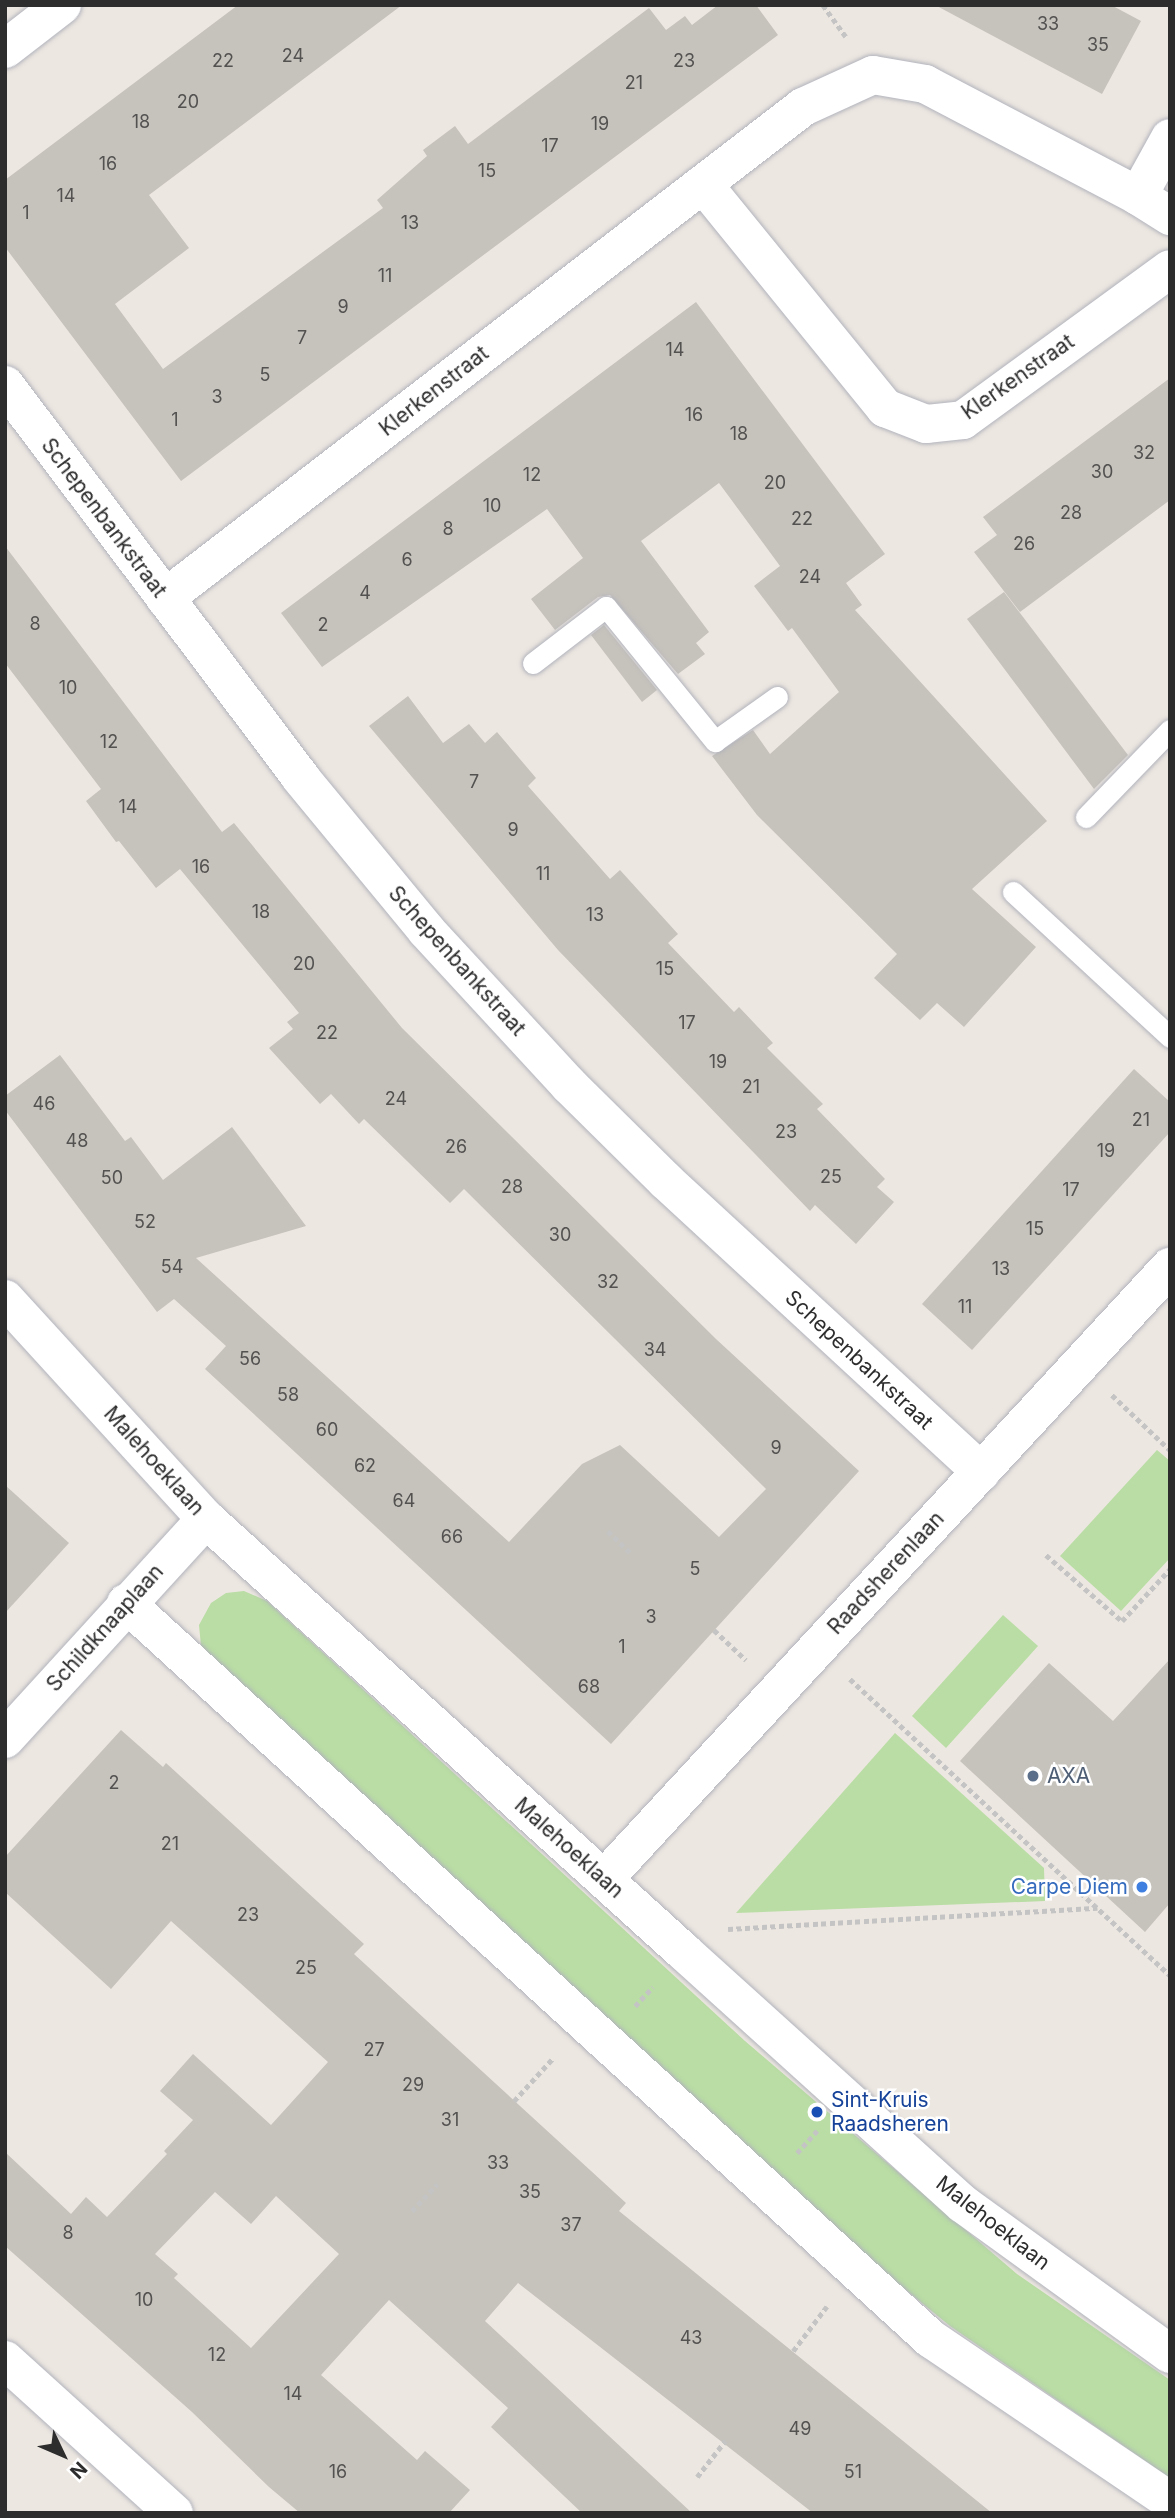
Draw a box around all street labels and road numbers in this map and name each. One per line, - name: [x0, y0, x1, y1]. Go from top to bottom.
- street label: Klerkenstraat: [957, 329, 1079, 425]
- street label: Klerkenstraat: [374, 341, 494, 441]
- street label: Schepenbankstraat: [36, 433, 172, 603]
- street label: Schepenbankstraat: [383, 881, 531, 1041]
- street label: Schepenbankstraat: [780, 1285, 938, 1435]
- street label: Malehoeklaan: [98, 1401, 210, 1521]
- street label: Raadsherenlaan: [823, 1506, 949, 1640]
- street label: Schildknaaplaan: [41, 1559, 169, 1697]
- street label: Malehoeklaan: [509, 1792, 629, 1904]
- street label: Malehoeklaan: [931, 2171, 1055, 2275]

